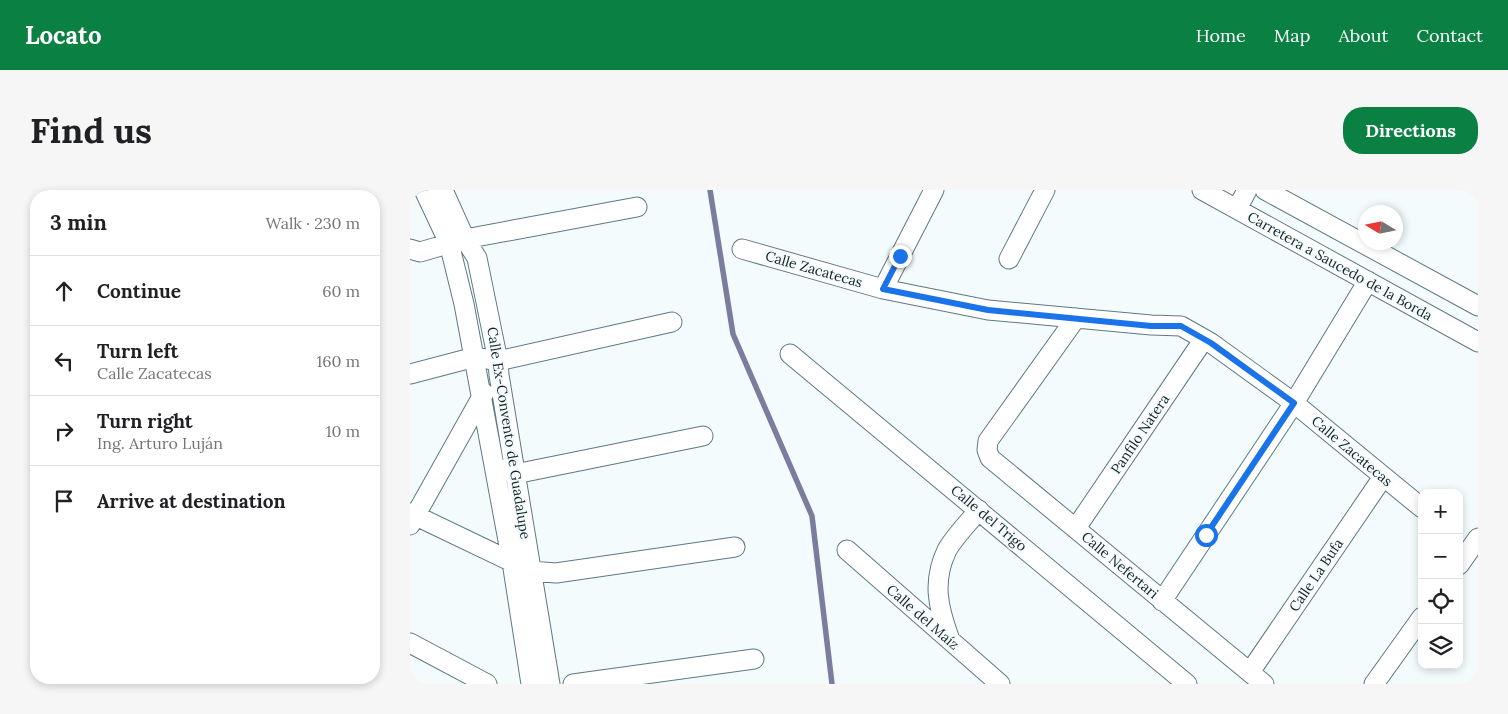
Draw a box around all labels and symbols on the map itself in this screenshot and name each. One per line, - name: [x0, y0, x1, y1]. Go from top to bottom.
- north arrow: [1358, 205, 1403, 250]
- street label: Carretera a Saucedo de la Borda: [1244, 208, 1436, 324]
- route end: [889, 245, 912, 268]
- street label: Calle Zacatecas: [763, 247, 865, 291]
- street label: Calle Ex-Convento de Guadalupe: [483, 325, 535, 541]
- street label: Panfilo Natera: [1107, 391, 1173, 477]
- street label: Calle Zacatecas: [1308, 412, 1396, 490]
- street label: Calle del Trigo: [947, 481, 1031, 555]
- route start: [1195, 524, 1218, 547]
- street label: Calle Nefertari: [1078, 528, 1162, 602]
- street label: Calle La Bufa: [1285, 535, 1347, 615]
- street label: Calle del Maíz: [883, 581, 963, 653]

